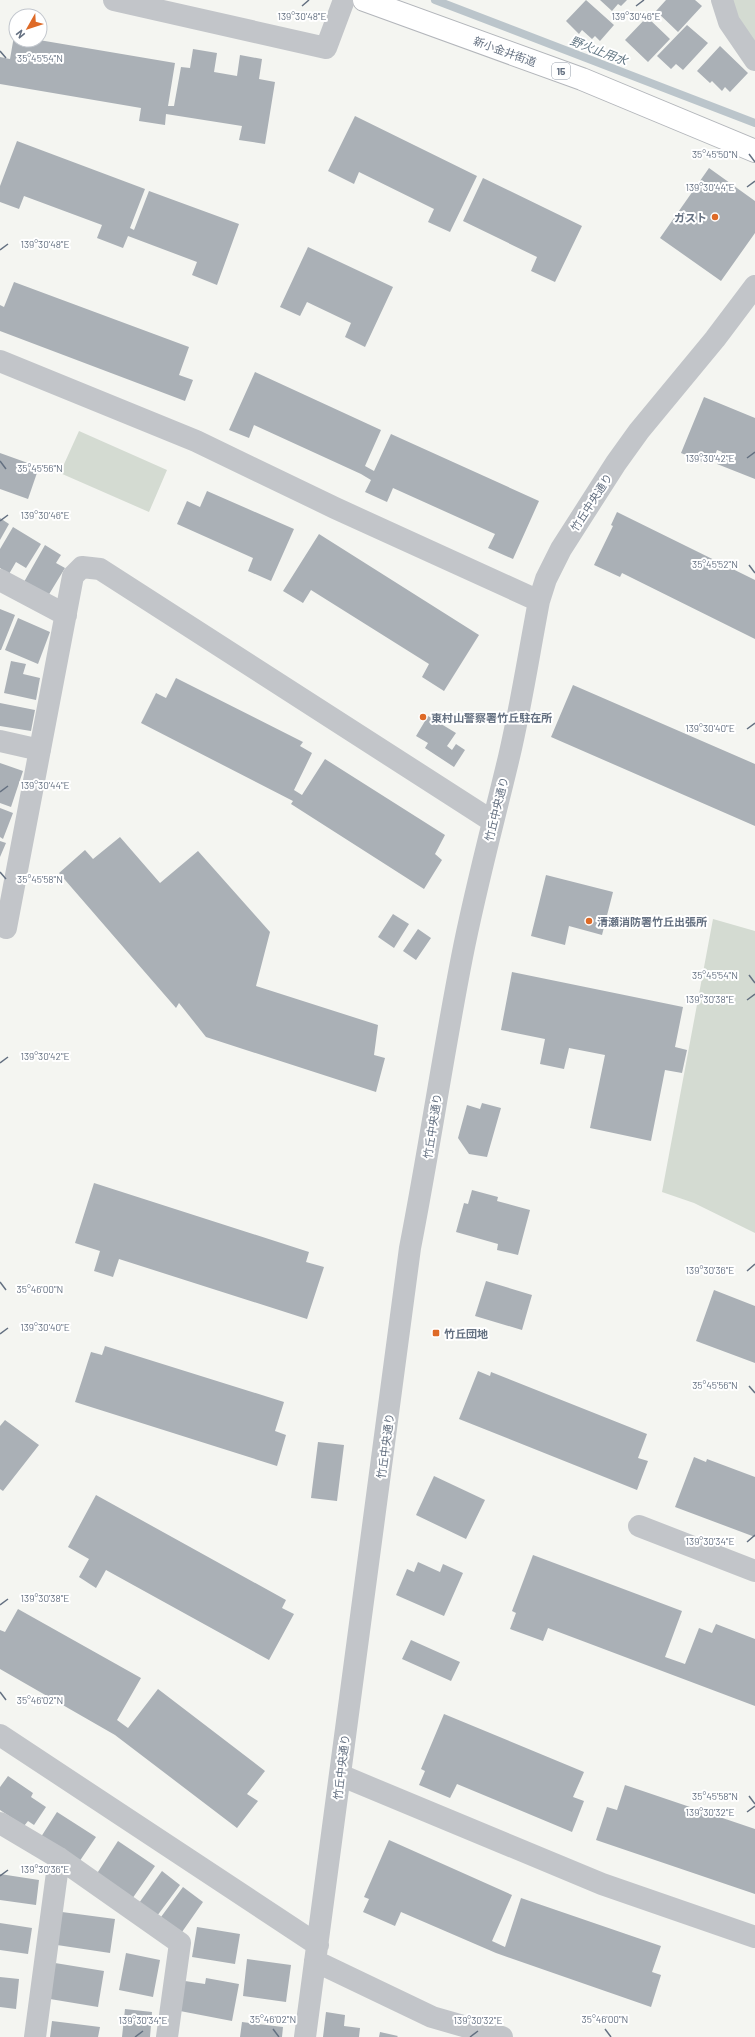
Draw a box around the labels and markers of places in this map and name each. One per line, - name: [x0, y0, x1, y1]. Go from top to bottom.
- place label: ガスト: [674, 211, 707, 224]
- marker: ガスト: [710, 212, 720, 222]
- place label: 東村山警察署竹丘駐在所: [431, 711, 552, 724]
- marker: 東村山警察署竹丘駐在所: [418, 712, 428, 722]
- place label: 清瀬消防署竹丘出張所: [597, 915, 707, 928]
- marker: 清瀬消防署竹丘出張所: [584, 916, 594, 926]
- place label: 竹丘団地: [444, 1327, 488, 1340]
- marker: 竹丘団地: [431, 1328, 441, 1338]

